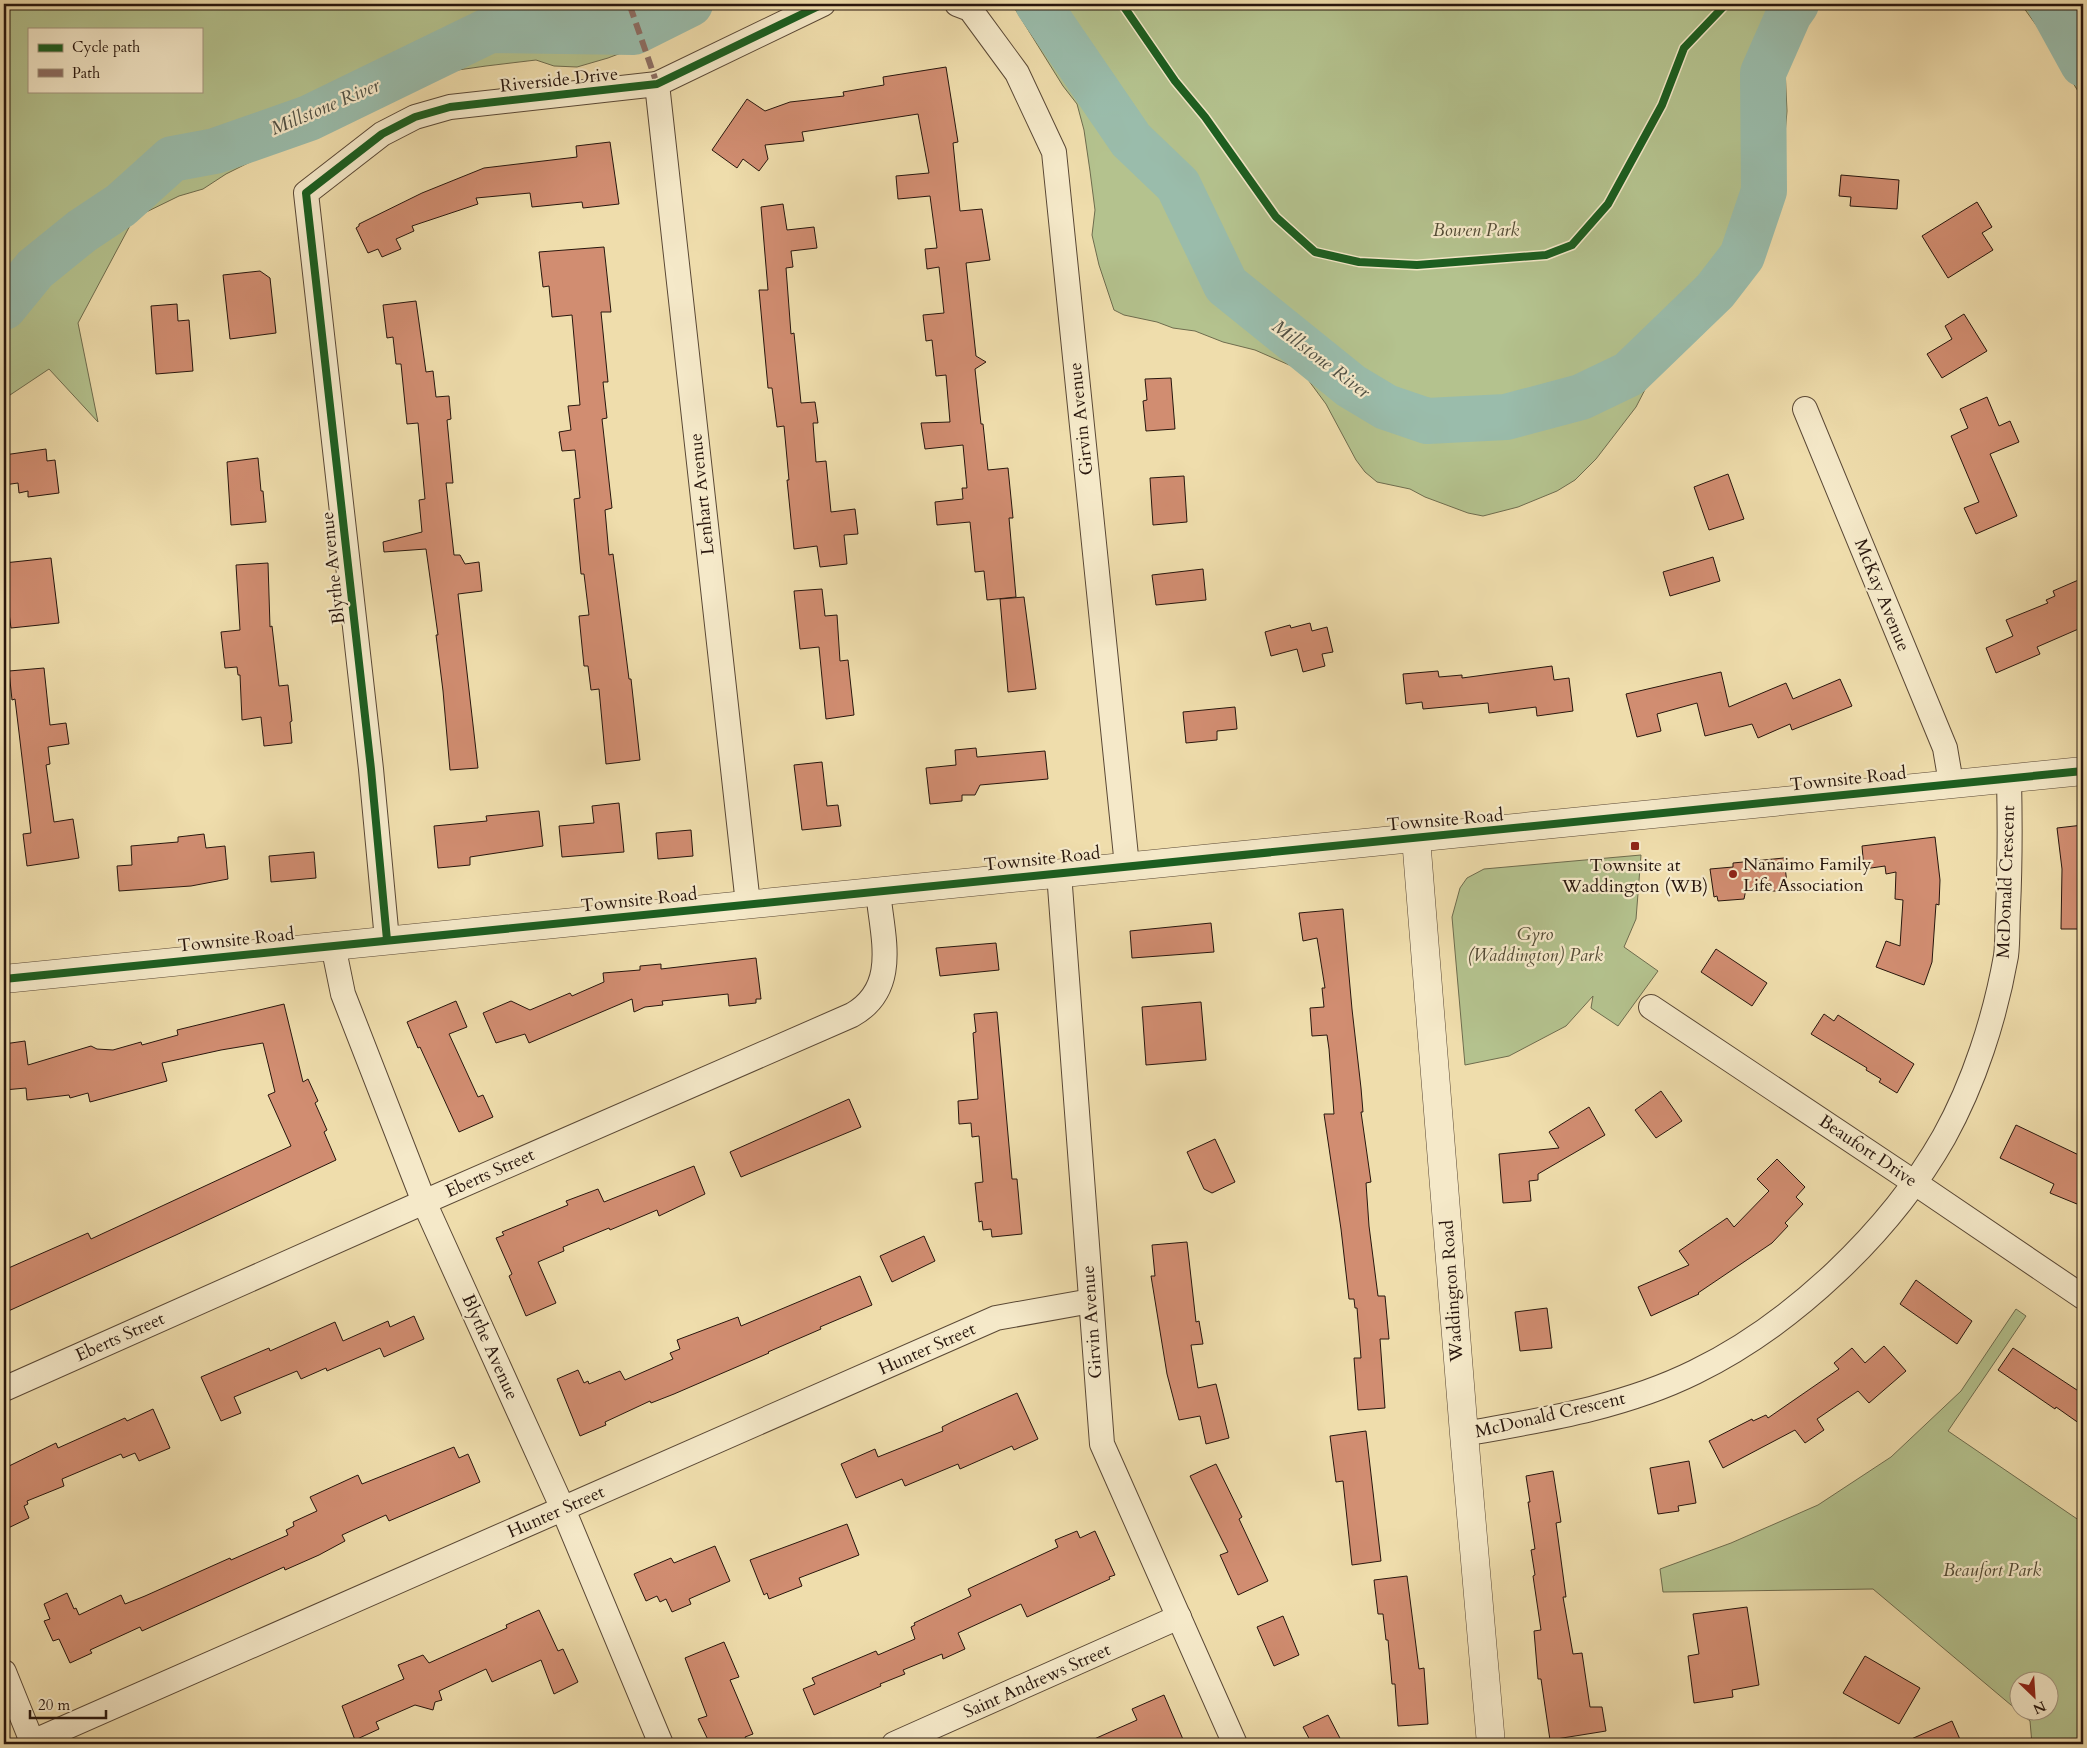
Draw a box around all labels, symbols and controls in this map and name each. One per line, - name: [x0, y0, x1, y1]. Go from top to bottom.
- legend: [28, 28, 202, 92]
- text: Cycle path: [72, 37, 141, 57]
- street label: Riverside Drive: [499, 61, 619, 99]
- text: Path: [72, 63, 101, 83]
- water label: Millstone River: [266, 72, 384, 142]
- park label: Bowen Park: [1433, 218, 1519, 243]
- water label: Millstone River: [1267, 314, 1376, 405]
- street label: Girvin Avenue: [1063, 361, 1099, 477]
- street label: Lenhart Avenue: [683, 432, 721, 556]
- street label: Blythe Avenue: [315, 510, 351, 626]
- street label: McKay Avenue: [1848, 535, 1916, 655]
- street label: Townsite Road: [1789, 760, 1908, 798]
- street label: Townsite Road: [1386, 802, 1505, 838]
- street label: McDonald Crescent: [1991, 805, 2021, 959]
- street label: Townsite Road: [983, 840, 1102, 878]
- marker: Townsite at Waddington (WB): [1629, 840, 1641, 852]
- place label: Nanaimo Family Life Association: [1743, 852, 1872, 898]
- place label: Townsite at Waddington (WB): [1561, 853, 1708, 899]
- marker: Nanaimo Family Life Association: [1727, 868, 1739, 880]
- street label: Townsite Road: [580, 881, 699, 919]
- street label: Townsite Road: [177, 921, 296, 959]
- park label: Gyro (Waddington) Park: [1467, 922, 1603, 968]
- street label: Beaufort Drive: [1814, 1109, 1922, 1193]
- street label: Eberts Street: [441, 1142, 539, 1204]
- street label: Waddington Road: [1435, 1219, 1470, 1364]
- street label: Girvin Avenue: [1076, 1265, 1108, 1379]
- street label: Blythe Avenue: [456, 1290, 524, 1404]
- street label: Eberts Street: [71, 1306, 169, 1368]
- street label: Hunter Street: [875, 1316, 980, 1382]
- street label: McDonald Crescent: [1472, 1386, 1628, 1444]
- street label: Hunter Street: [504, 1479, 609, 1545]
- park label: Beaufort Park: [1943, 1558, 2041, 1583]
- street label: Saint Andrews Street: [959, 1637, 1115, 1725]
- north arrow: [2010, 1670, 2060, 1720]
- scale bar: [30, 1688, 106, 1720]
- text: 20 m: [38, 1695, 70, 1715]
- text: N: [2030, 1696, 2049, 1719]

